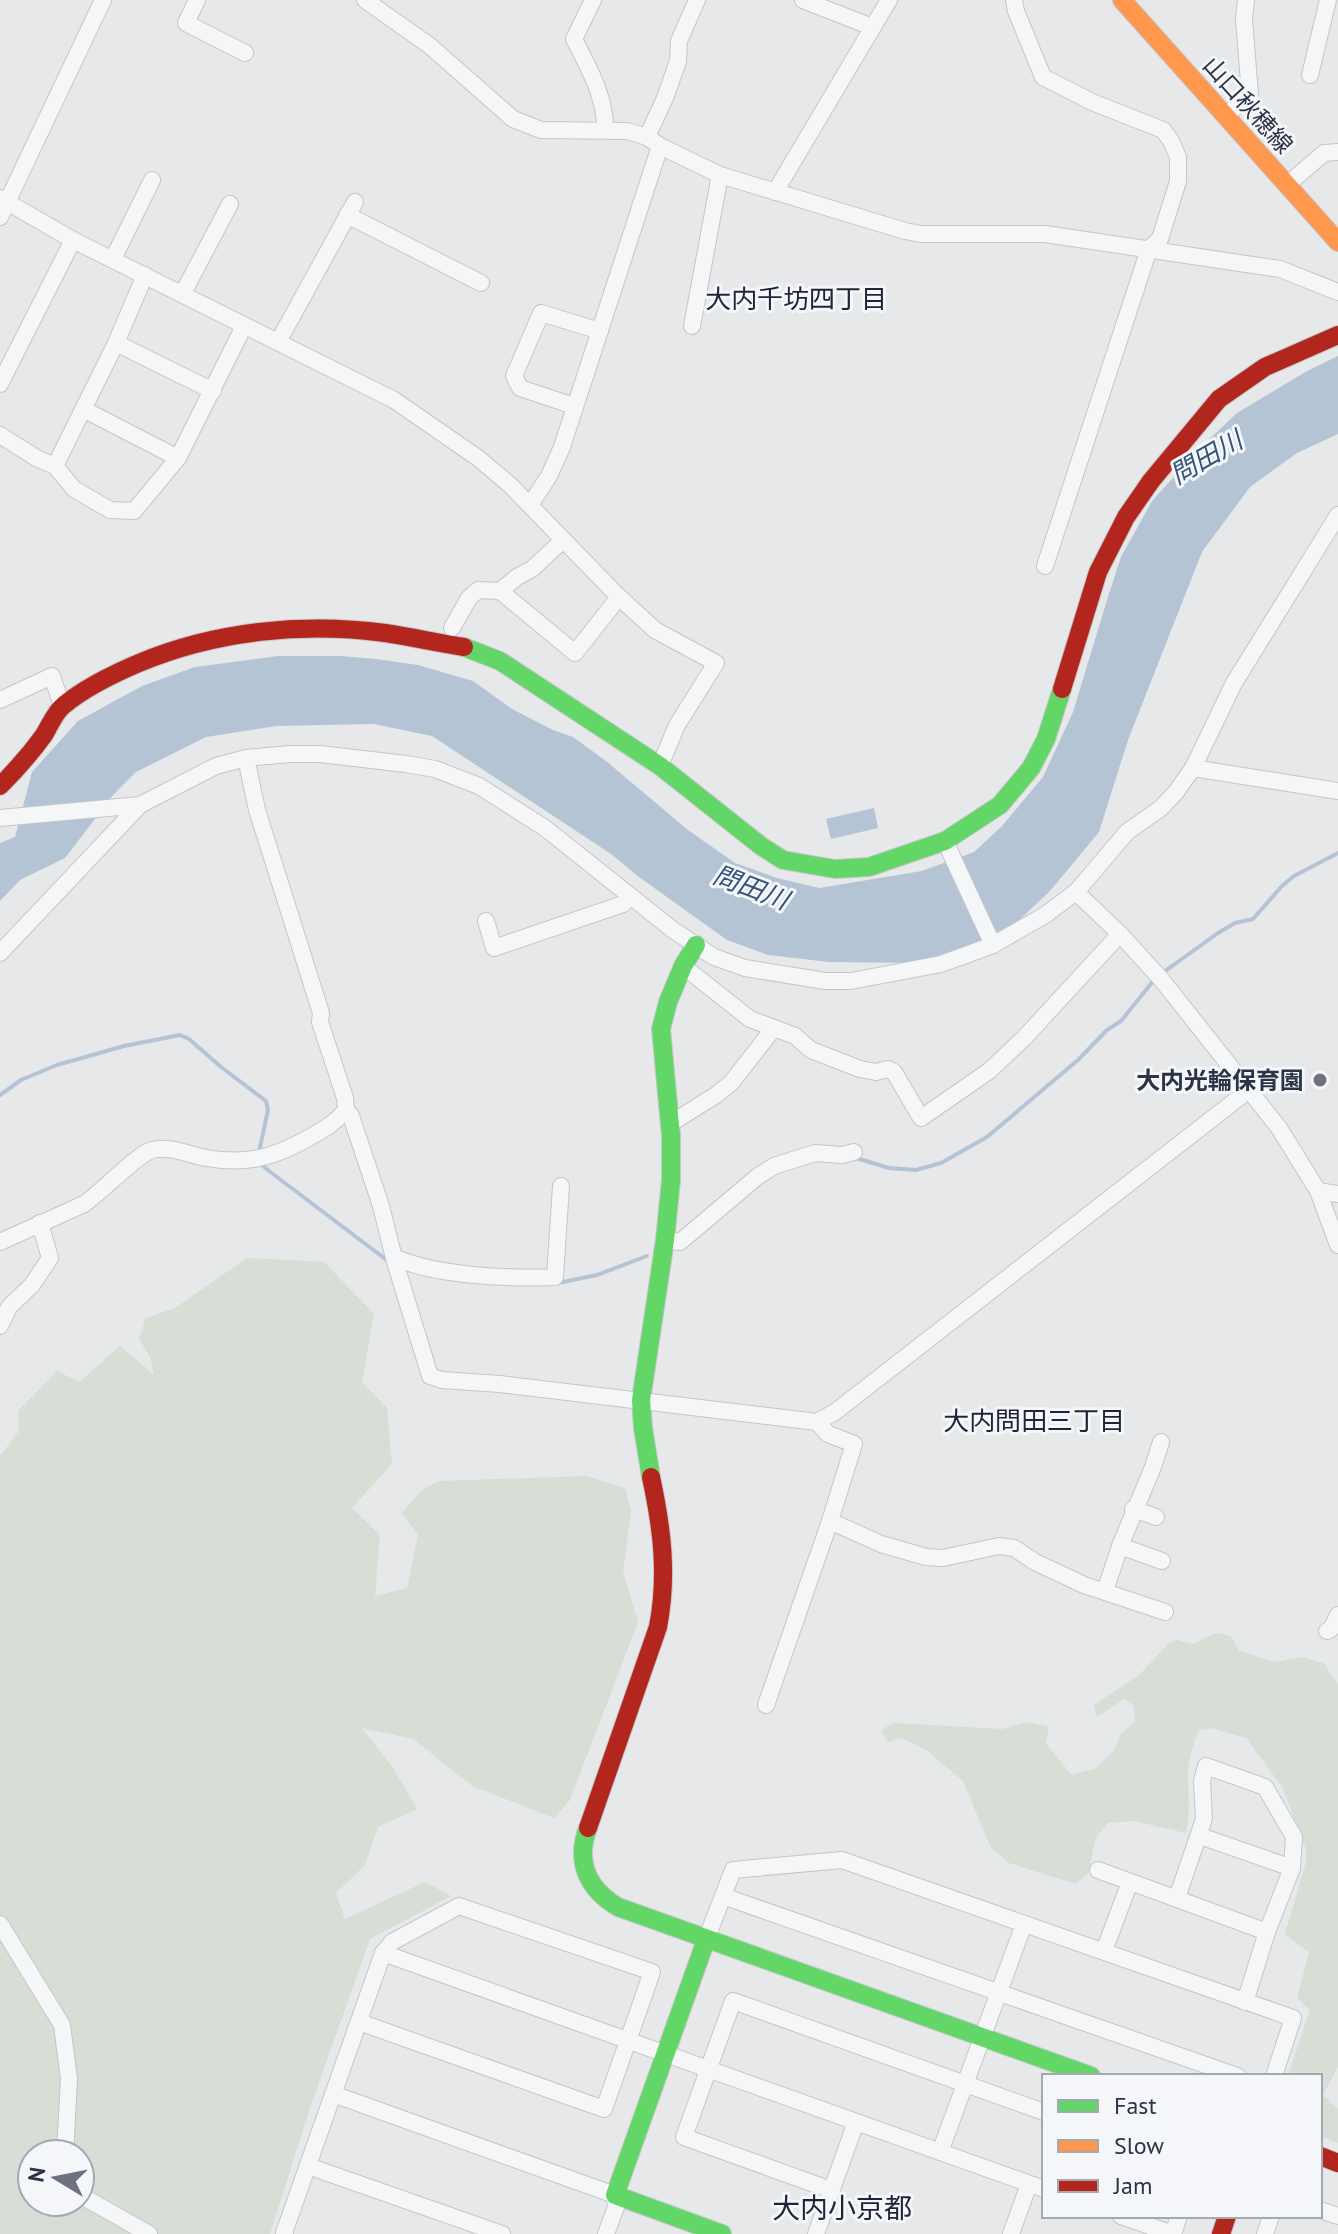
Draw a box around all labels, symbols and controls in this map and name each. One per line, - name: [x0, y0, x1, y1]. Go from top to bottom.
- street label: 山口秋穂線: [1196, 50, 1300, 160]
- district label: 大内千坊四丁目: [705, 282, 887, 315]
- water label: 問田川: [1164, 422, 1251, 491]
- water label: 問田川: [709, 858, 796, 917]
- place label: 大内光輪保育園: [1136, 1065, 1304, 1096]
- marker: 大内光輪保育園: [1311, 1071, 1329, 1089]
- district label: 大内問田三丁目: [943, 1404, 1125, 1437]
- legend: [1042, 2074, 1322, 2218]
- text: Fast: [1114, 2090, 1157, 2121]
- text: Slow: [1114, 2130, 1164, 2161]
- north arrow: [16, 2138, 96, 2218]
- text: N: [21, 2165, 51, 2184]
- text: Jam: [1113, 2170, 1152, 2201]
- district label: 大内小京都: [772, 2189, 912, 2226]

